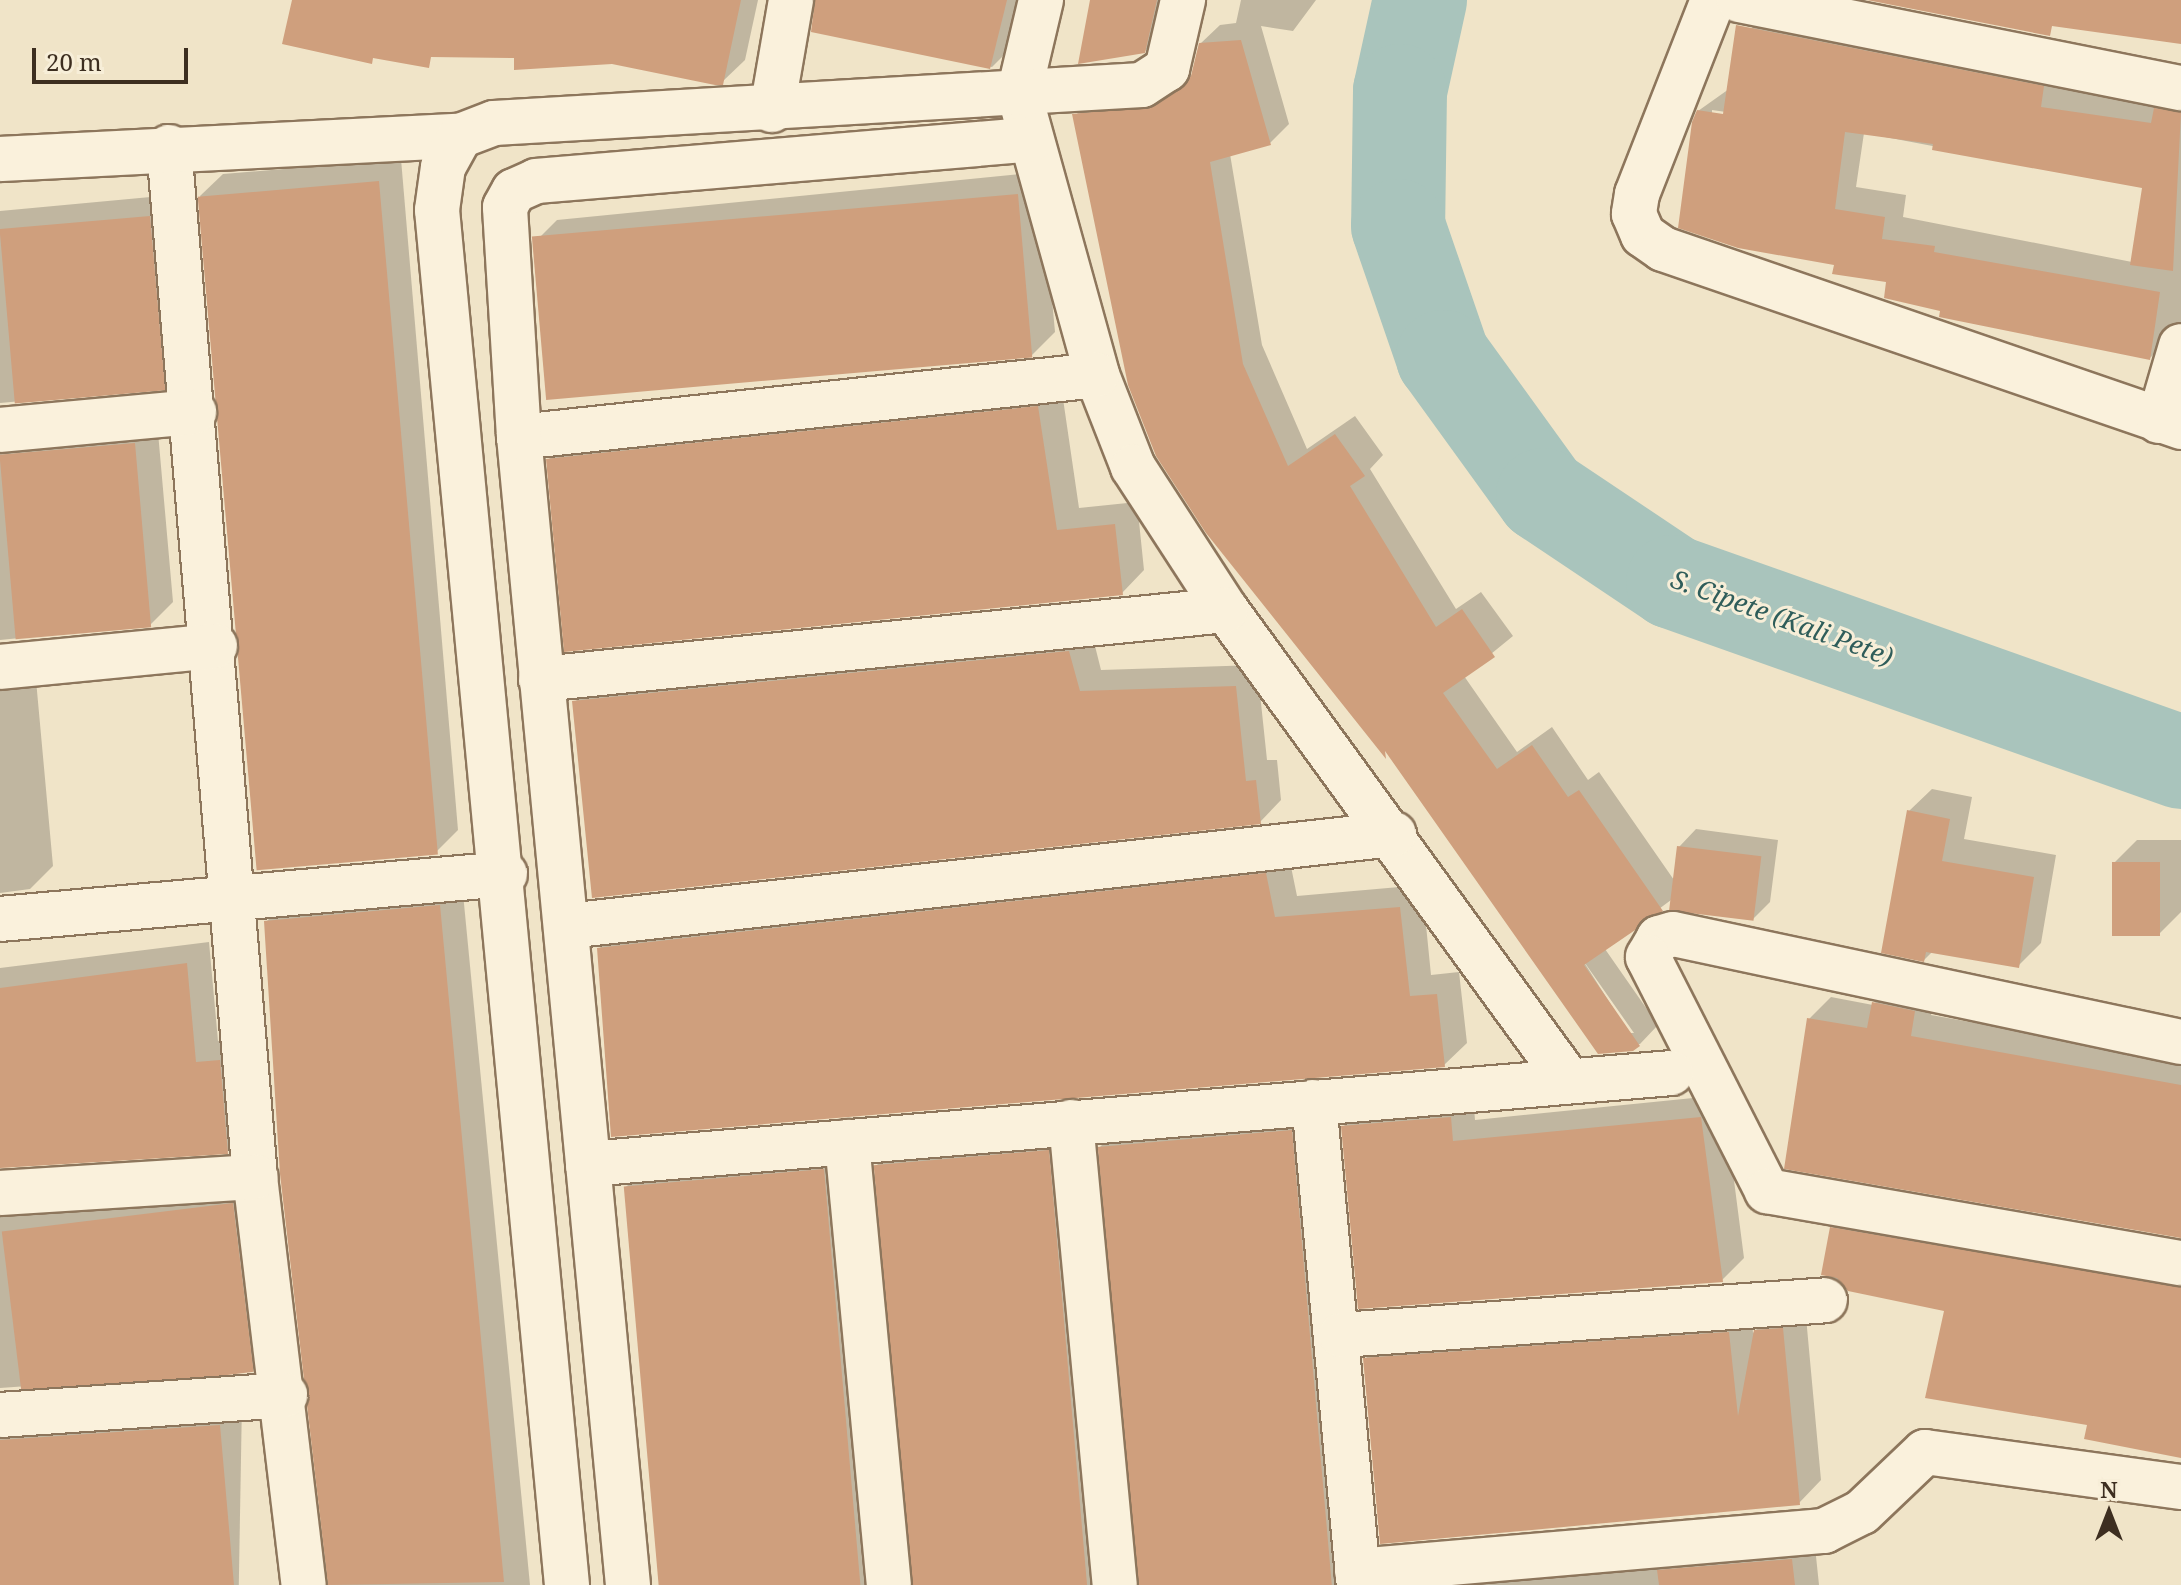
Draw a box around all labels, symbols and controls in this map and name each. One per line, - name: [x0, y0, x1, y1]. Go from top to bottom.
- scale bar: [36, 32, 192, 82]
- text: 20 m: [46, 45, 102, 78]
- water label: S. Cipete (Kali Pete): [1667, 563, 1897, 673]
- north arrow: [2069, 1473, 2149, 1553]
- text: N: [2100, 1474, 2118, 1504]

